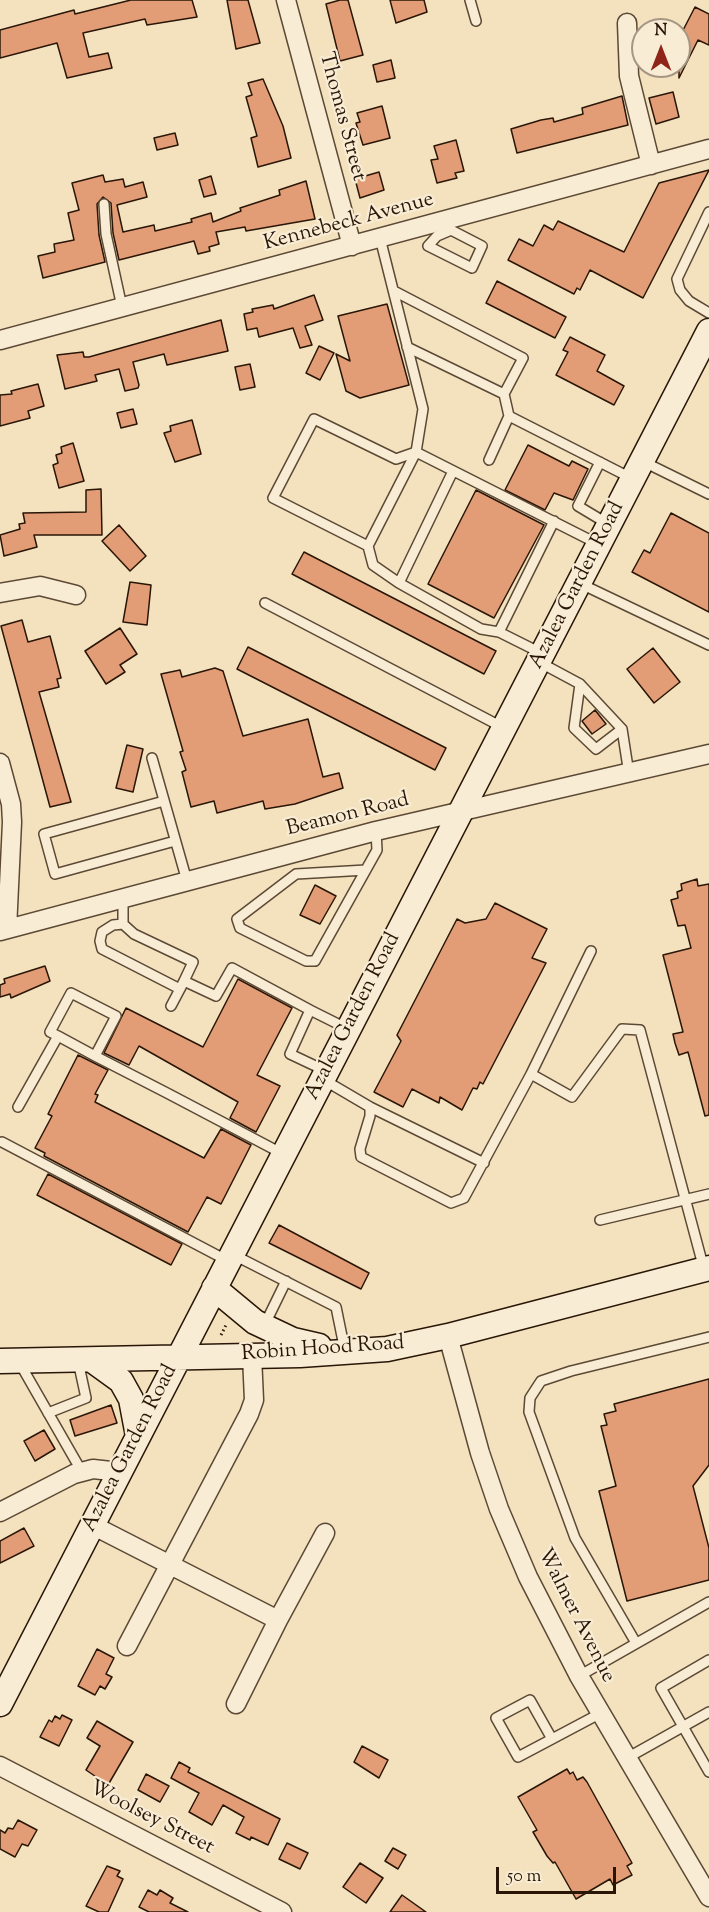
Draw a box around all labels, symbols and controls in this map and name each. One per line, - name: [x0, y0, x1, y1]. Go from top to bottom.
- north arrow: [631, 18, 691, 78]
- text: N: [655, 20, 667, 43]
- street label: Thomas Street: [312, 50, 370, 184]
- street label: Kennebeck Avenue: [261, 188, 437, 258]
- street label: Azalea Garden Road: [525, 498, 631, 674]
- street label: Beamon Road: [284, 789, 412, 843]
- street label: Azalea Garden Road: [301, 929, 407, 1105]
- street label: Robin Hood Road: [241, 1332, 405, 1368]
- street label: Azalea Garden Road: [78, 1361, 184, 1537]
- street label: Walmer Avenue: [530, 1545, 620, 1687]
- street label: Woolsey Street: [84, 1777, 218, 1861]
- scale bar: [499, 1855, 619, 1893]
- text: 50 m: [507, 1864, 541, 1890]

